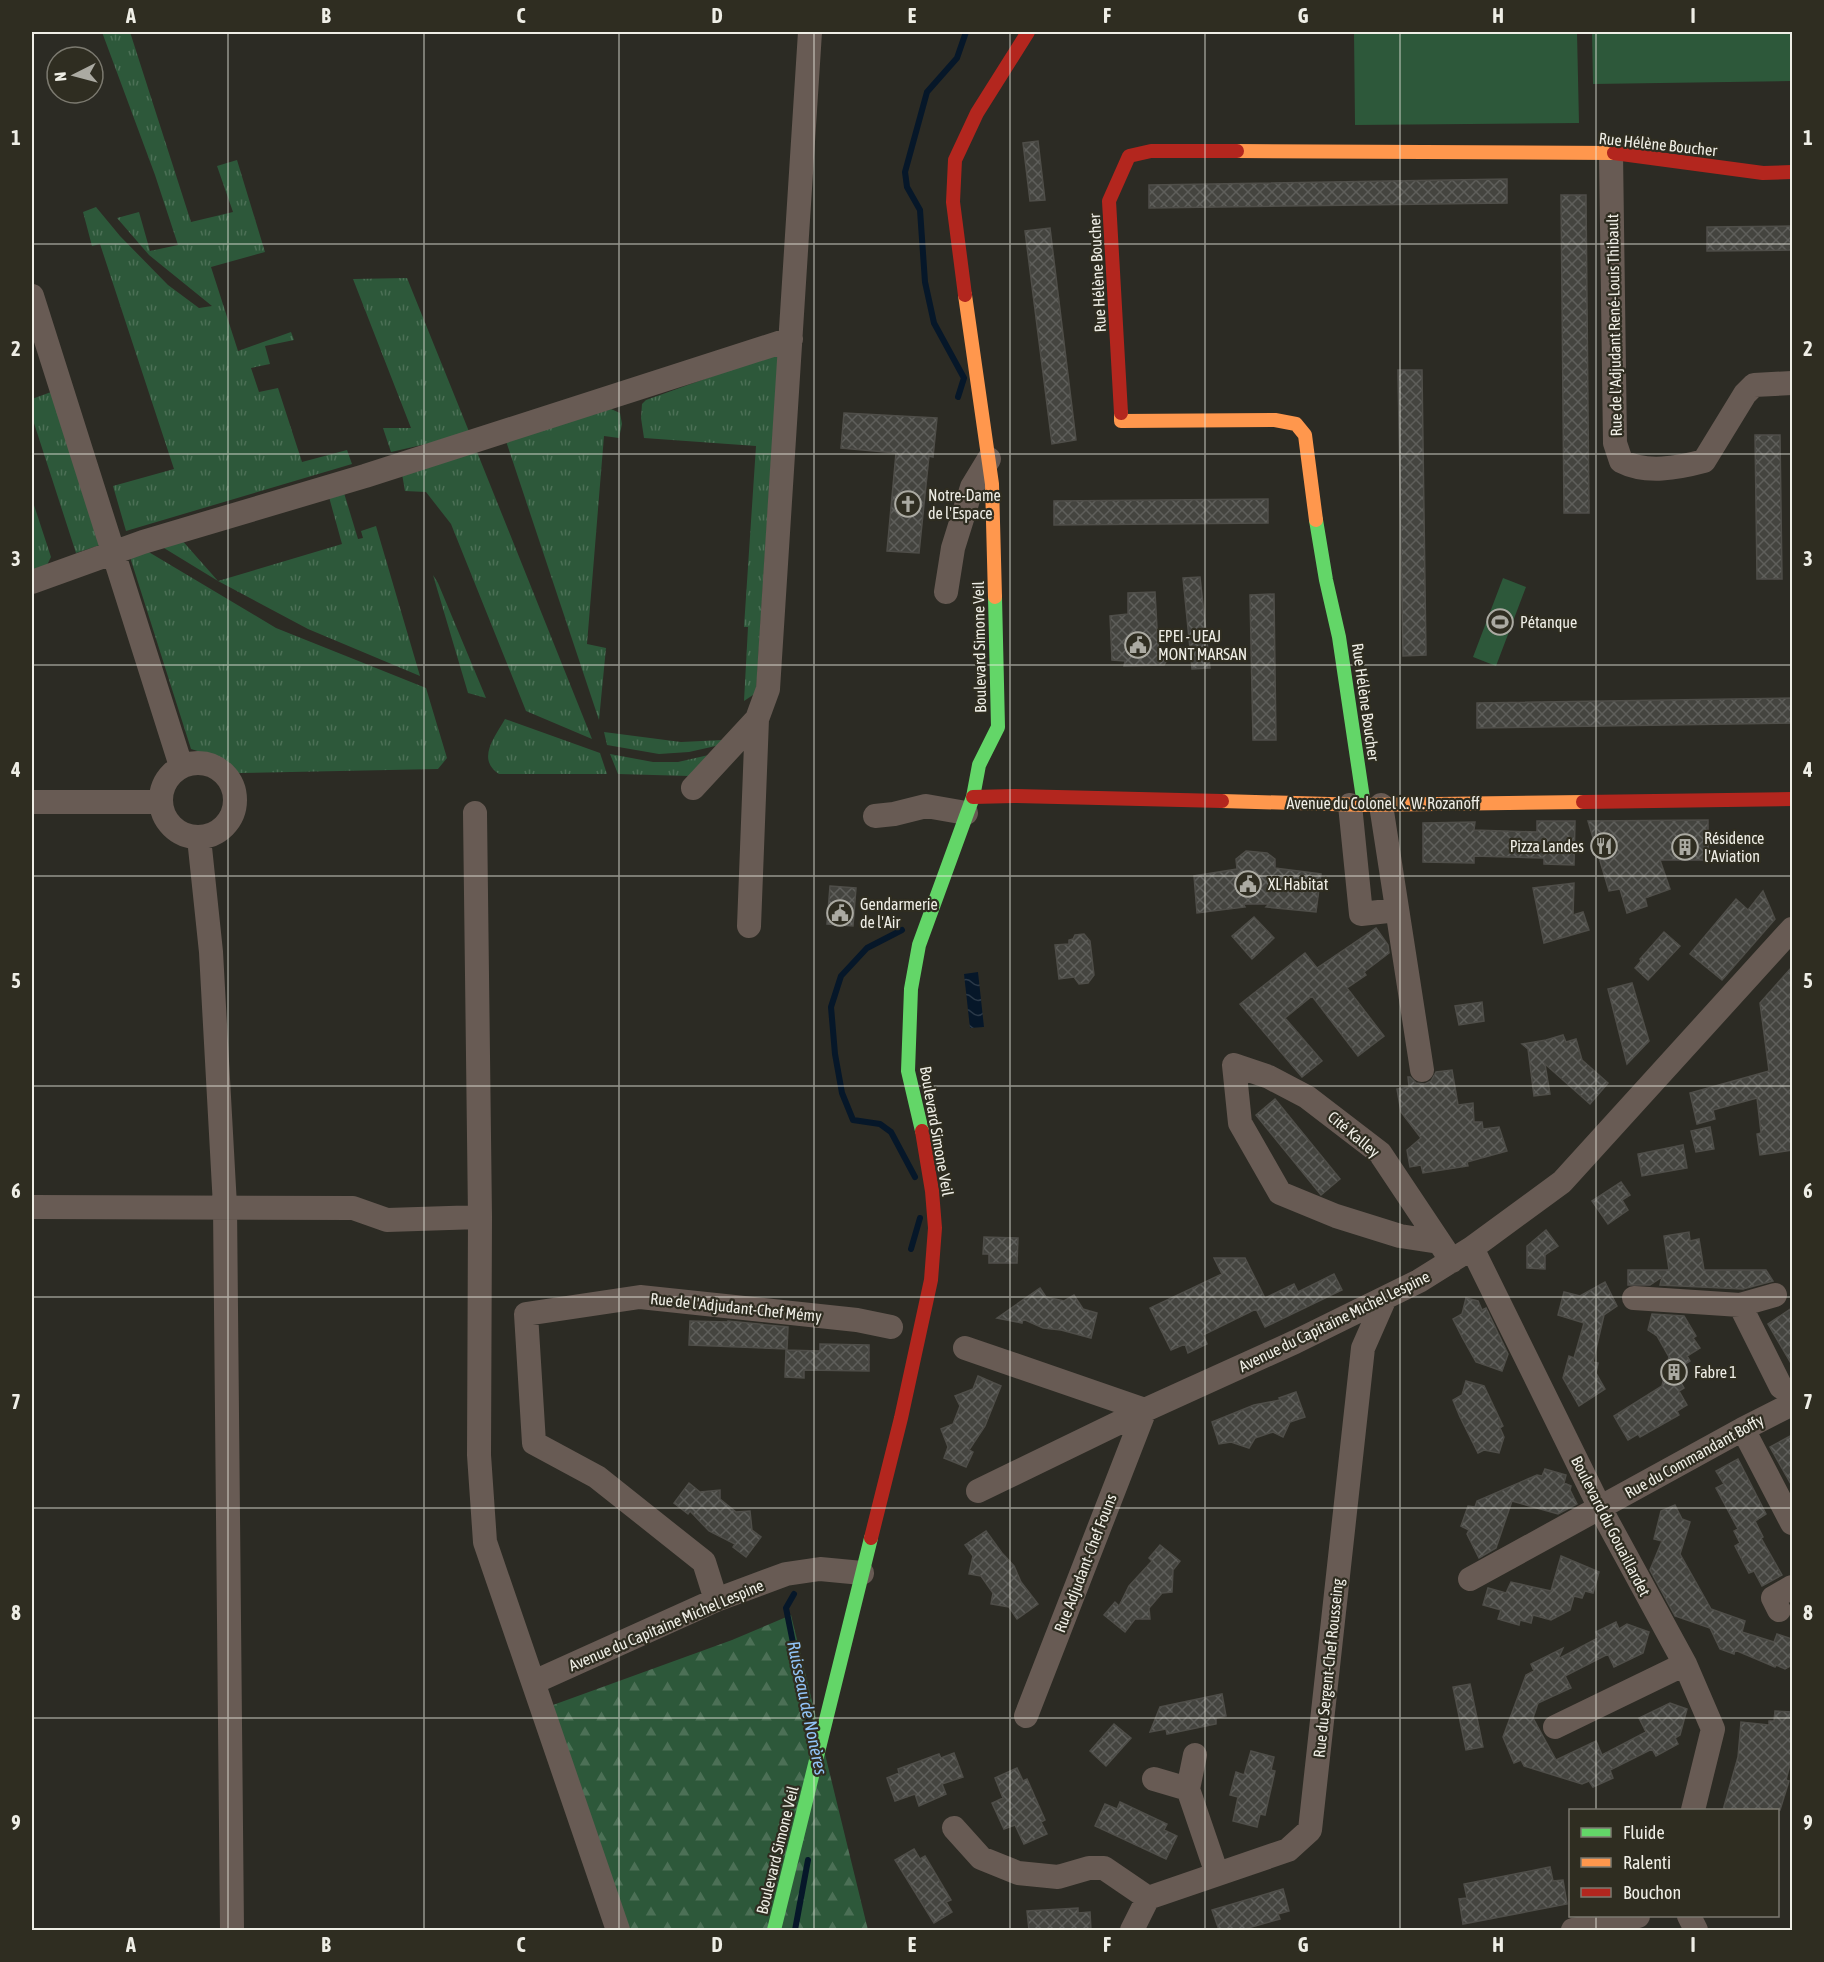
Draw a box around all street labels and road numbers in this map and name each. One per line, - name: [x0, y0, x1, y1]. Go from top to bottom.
- street label: Rue Hélène Boucher: [1598, 129, 1718, 159]
- street label: Rue Hélène Boucher: [1085, 213, 1109, 333]
- street label: Rue de l'Adjudant René-Louis Thibault: [1603, 213, 1626, 436]
- street label: Boulevard Simone Veil: [969, 580, 989, 713]
- street label: Rue Hélène Boucher: [1349, 642, 1383, 762]
- street label: Avenue du Colonel K. W. Rozanoff: [1286, 794, 1480, 812]
- street label: Boulevard Simone Veil: [917, 1065, 957, 1198]
- street label: Cité Kalley: [1324, 1107, 1384, 1162]
- street label: Avenue du Capitaine Michel Lespine: [1236, 1267, 1433, 1376]
- street label: Rue de l'Adjudant-Chef Mémy: [649, 1289, 823, 1326]
- street label: Rue du Commandant Boffy: [1622, 1410, 1767, 1502]
- street label: Boulevard du Gouaillardet: [1568, 1453, 1654, 1599]
- street label: Rue Adjudant-Chef Founs: [1050, 1491, 1121, 1635]
- street label: Avenue du Capitaine Michel Lespine: [566, 1576, 767, 1675]
- street label: Rue du Sergent-Chef Rousseing: [1310, 1577, 1347, 1759]
- street label: Boulevard Simone Veil: [752, 1783, 802, 1916]

